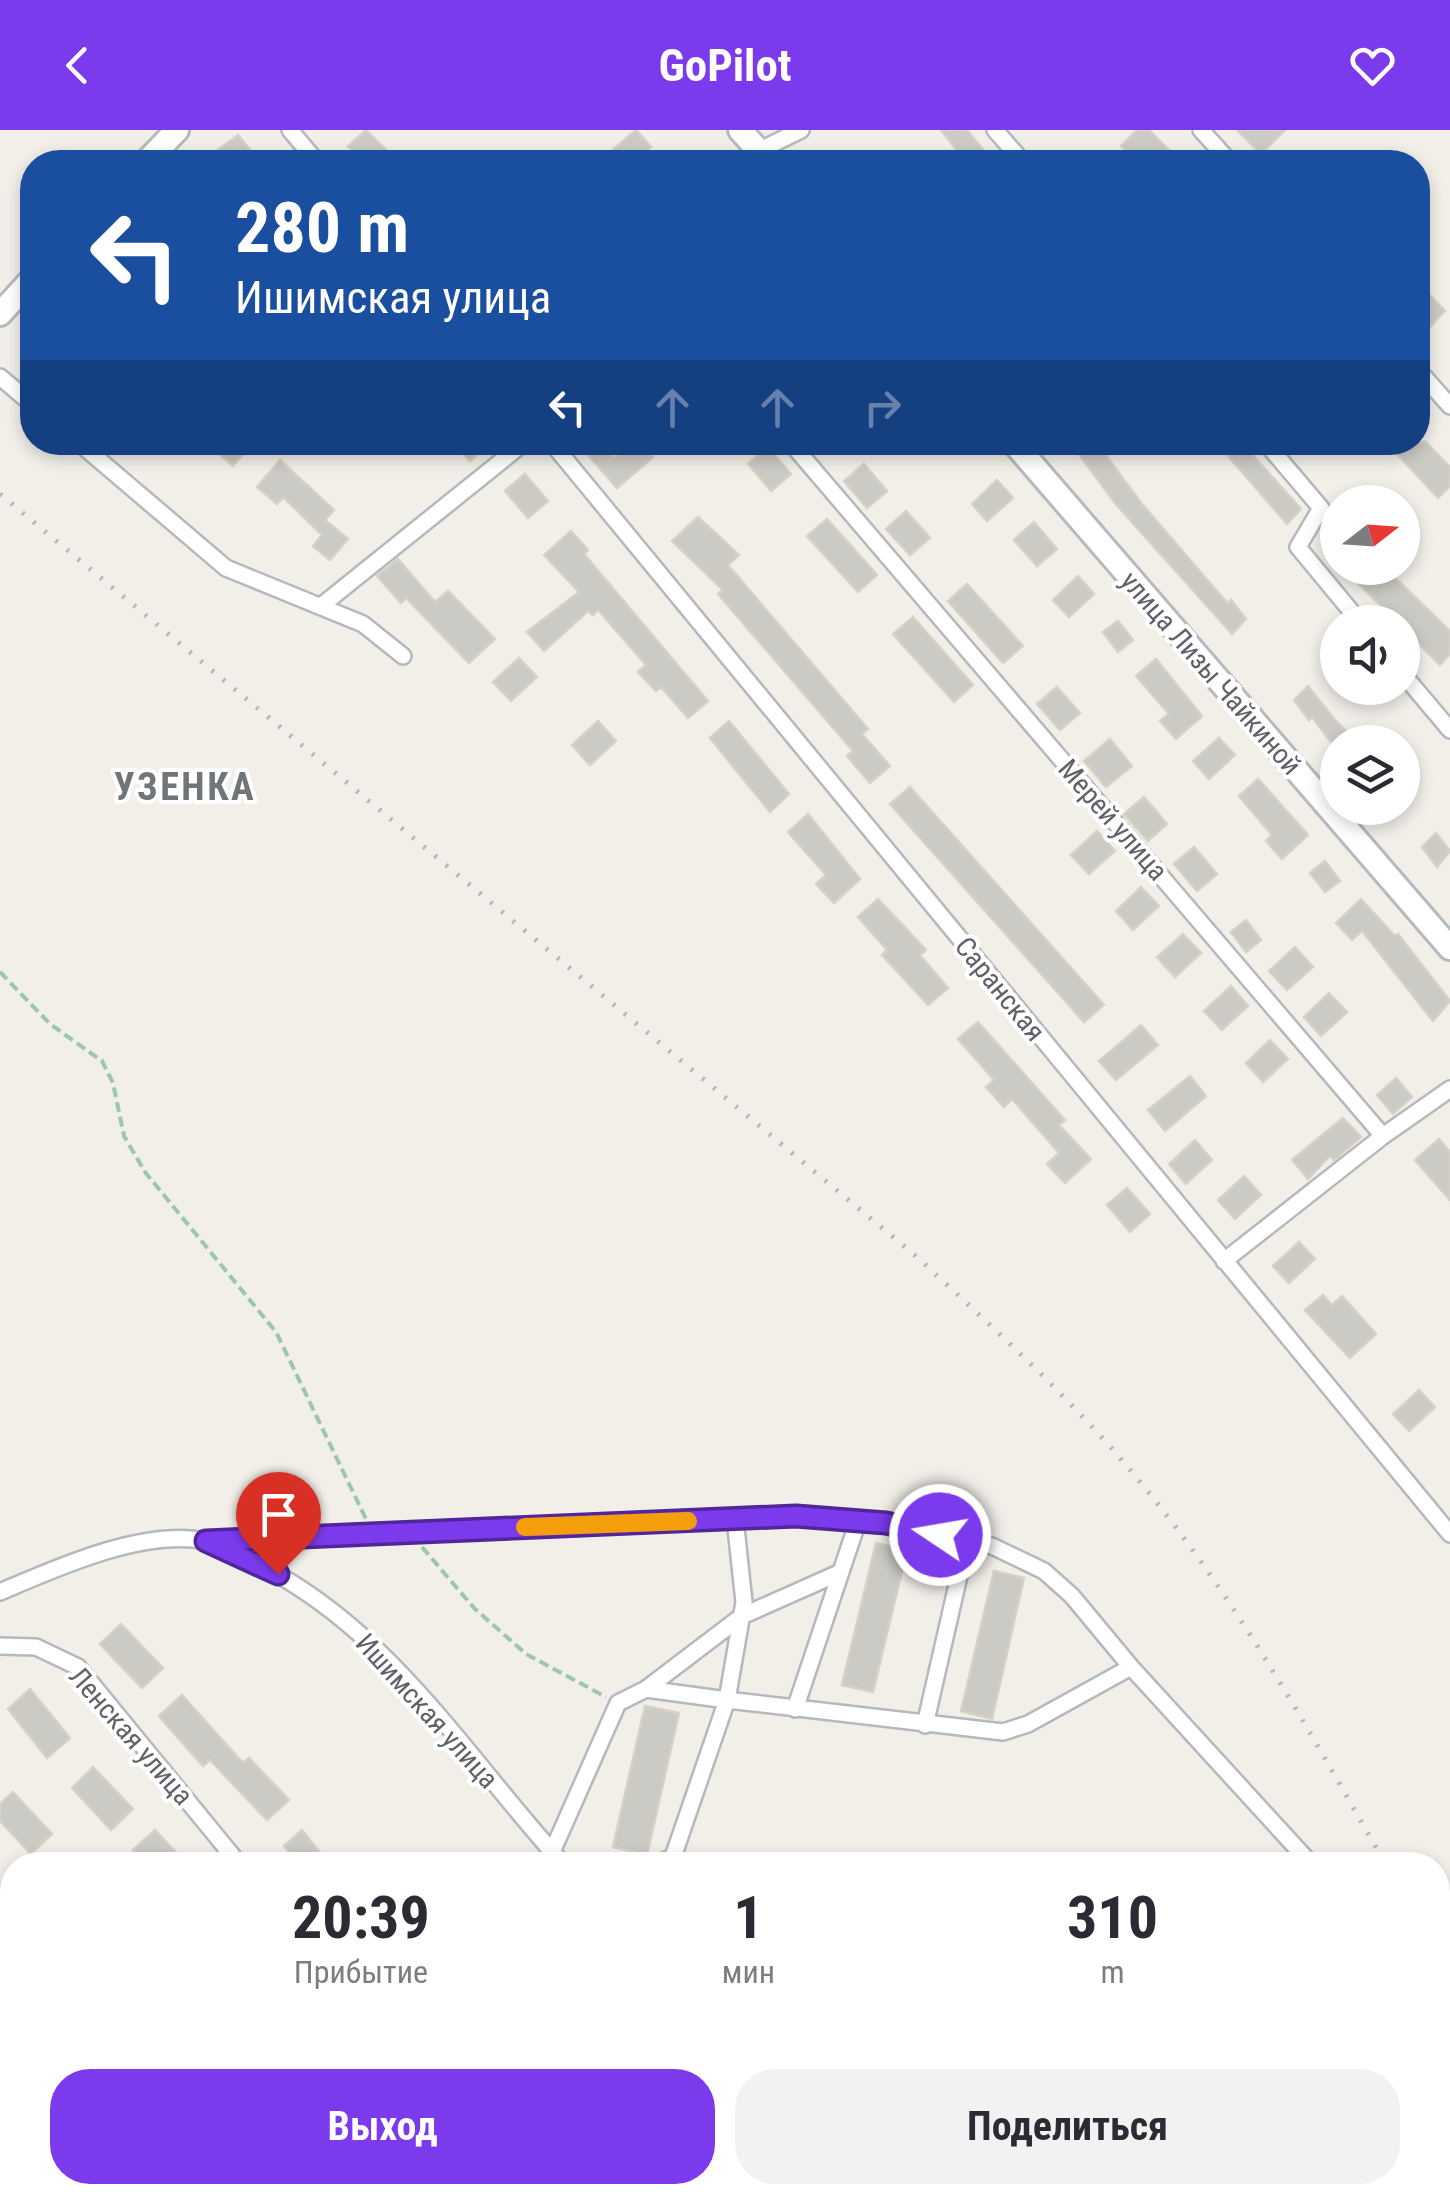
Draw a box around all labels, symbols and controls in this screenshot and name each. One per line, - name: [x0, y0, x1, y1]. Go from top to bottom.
- icon: back: [50, 38, 105, 93]
- icon: heart: [1345, 38, 1400, 93]
- text: GoPilot: [658, 39, 792, 92]
- text: 280 m: [235, 187, 409, 269]
- icon: left: [70, 190, 200, 320]
- text: Ишимская улица: [235, 271, 551, 324]
- icon: left: [540, 380, 595, 435]
- icon: ahead: [645, 380, 700, 435]
- icon: ahead: [750, 380, 805, 435]
- icon: right: [855, 380, 910, 435]
- north arrow: [1320, 485, 1420, 585]
- map controls: [1320, 485, 1420, 825]
- street label: улица Лизы Чайкиной: [1114, 565, 1308, 781]
- button: sound: [1320, 605, 1420, 705]
- button: layers: [1320, 725, 1420, 825]
- street label: Мерей улица: [1051, 753, 1175, 887]
- district label: УЗЕНКА: [114, 765, 256, 809]
- street label: Саранская: [948, 930, 1052, 1048]
- pin: [236, 1472, 321, 1575]
- position arrow: [888, 1483, 992, 1587]
- icon: arrive: [251, 1487, 306, 1542]
- street label: Ишимская улица: [349, 1627, 505, 1795]
- street label: Ленская улица: [62, 1660, 200, 1812]
- text: 20:39: [292, 1882, 430, 1953]
- text: 1: [733, 1882, 764, 1953]
- text: 310: [1067, 1882, 1158, 1953]
- text: Прибытие: [294, 1953, 428, 1991]
- text: мин: [722, 1953, 775, 1991]
- text: m: [1100, 1953, 1125, 1991]
- button: Выход: [50, 2069, 715, 2184]
- button: Поделиться: [735, 2069, 1400, 2184]

